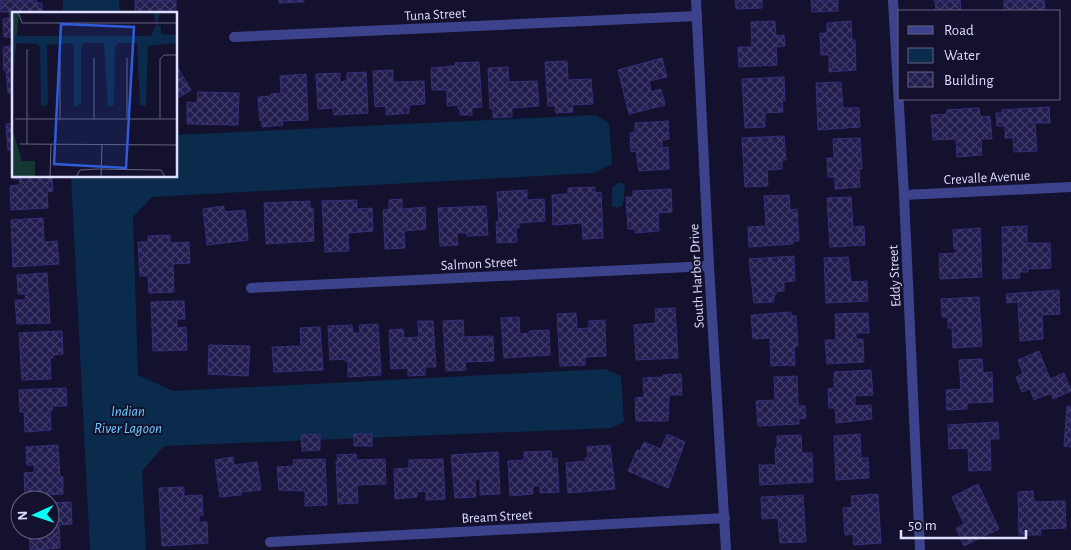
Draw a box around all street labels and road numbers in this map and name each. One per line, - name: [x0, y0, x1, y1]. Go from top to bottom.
- street label: Tuna Street: [404, 6, 467, 24]
- street label: Crevalle Avenue: [943, 169, 1031, 187]
- street label: South Harbor Drive: [687, 223, 707, 328]
- street label: Eddy Street: [886, 244, 904, 307]
- street label: Salmon Street: [440, 255, 518, 273]
- street label: Bream Street: [461, 508, 533, 526]

